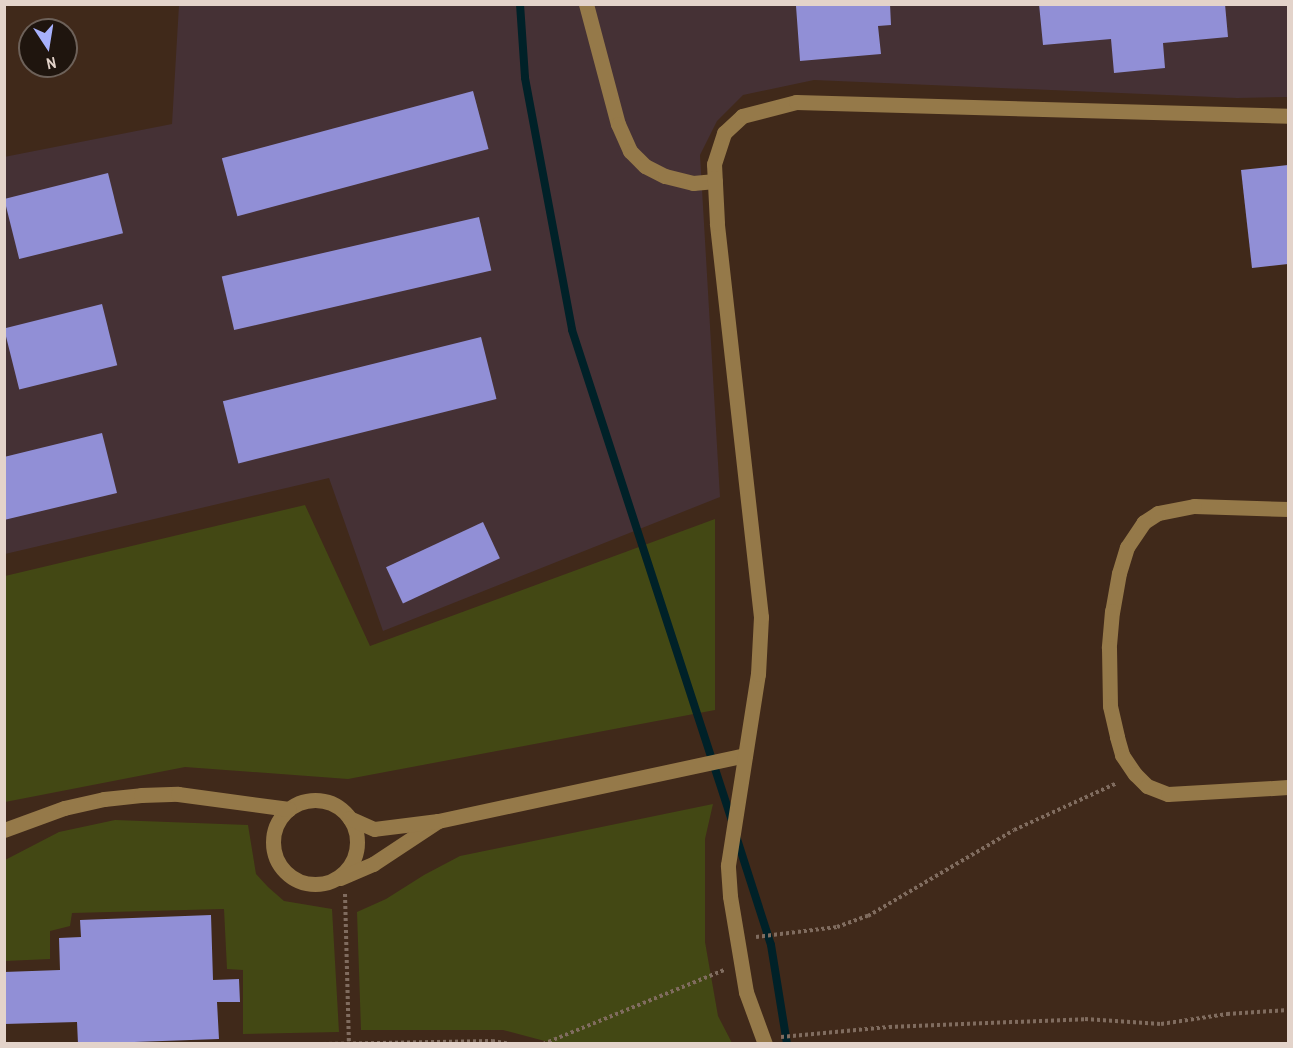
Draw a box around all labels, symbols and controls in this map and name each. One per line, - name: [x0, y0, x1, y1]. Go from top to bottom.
- north arrow: [18, 18, 78, 78]
- text: N: [44, 52, 58, 75]

